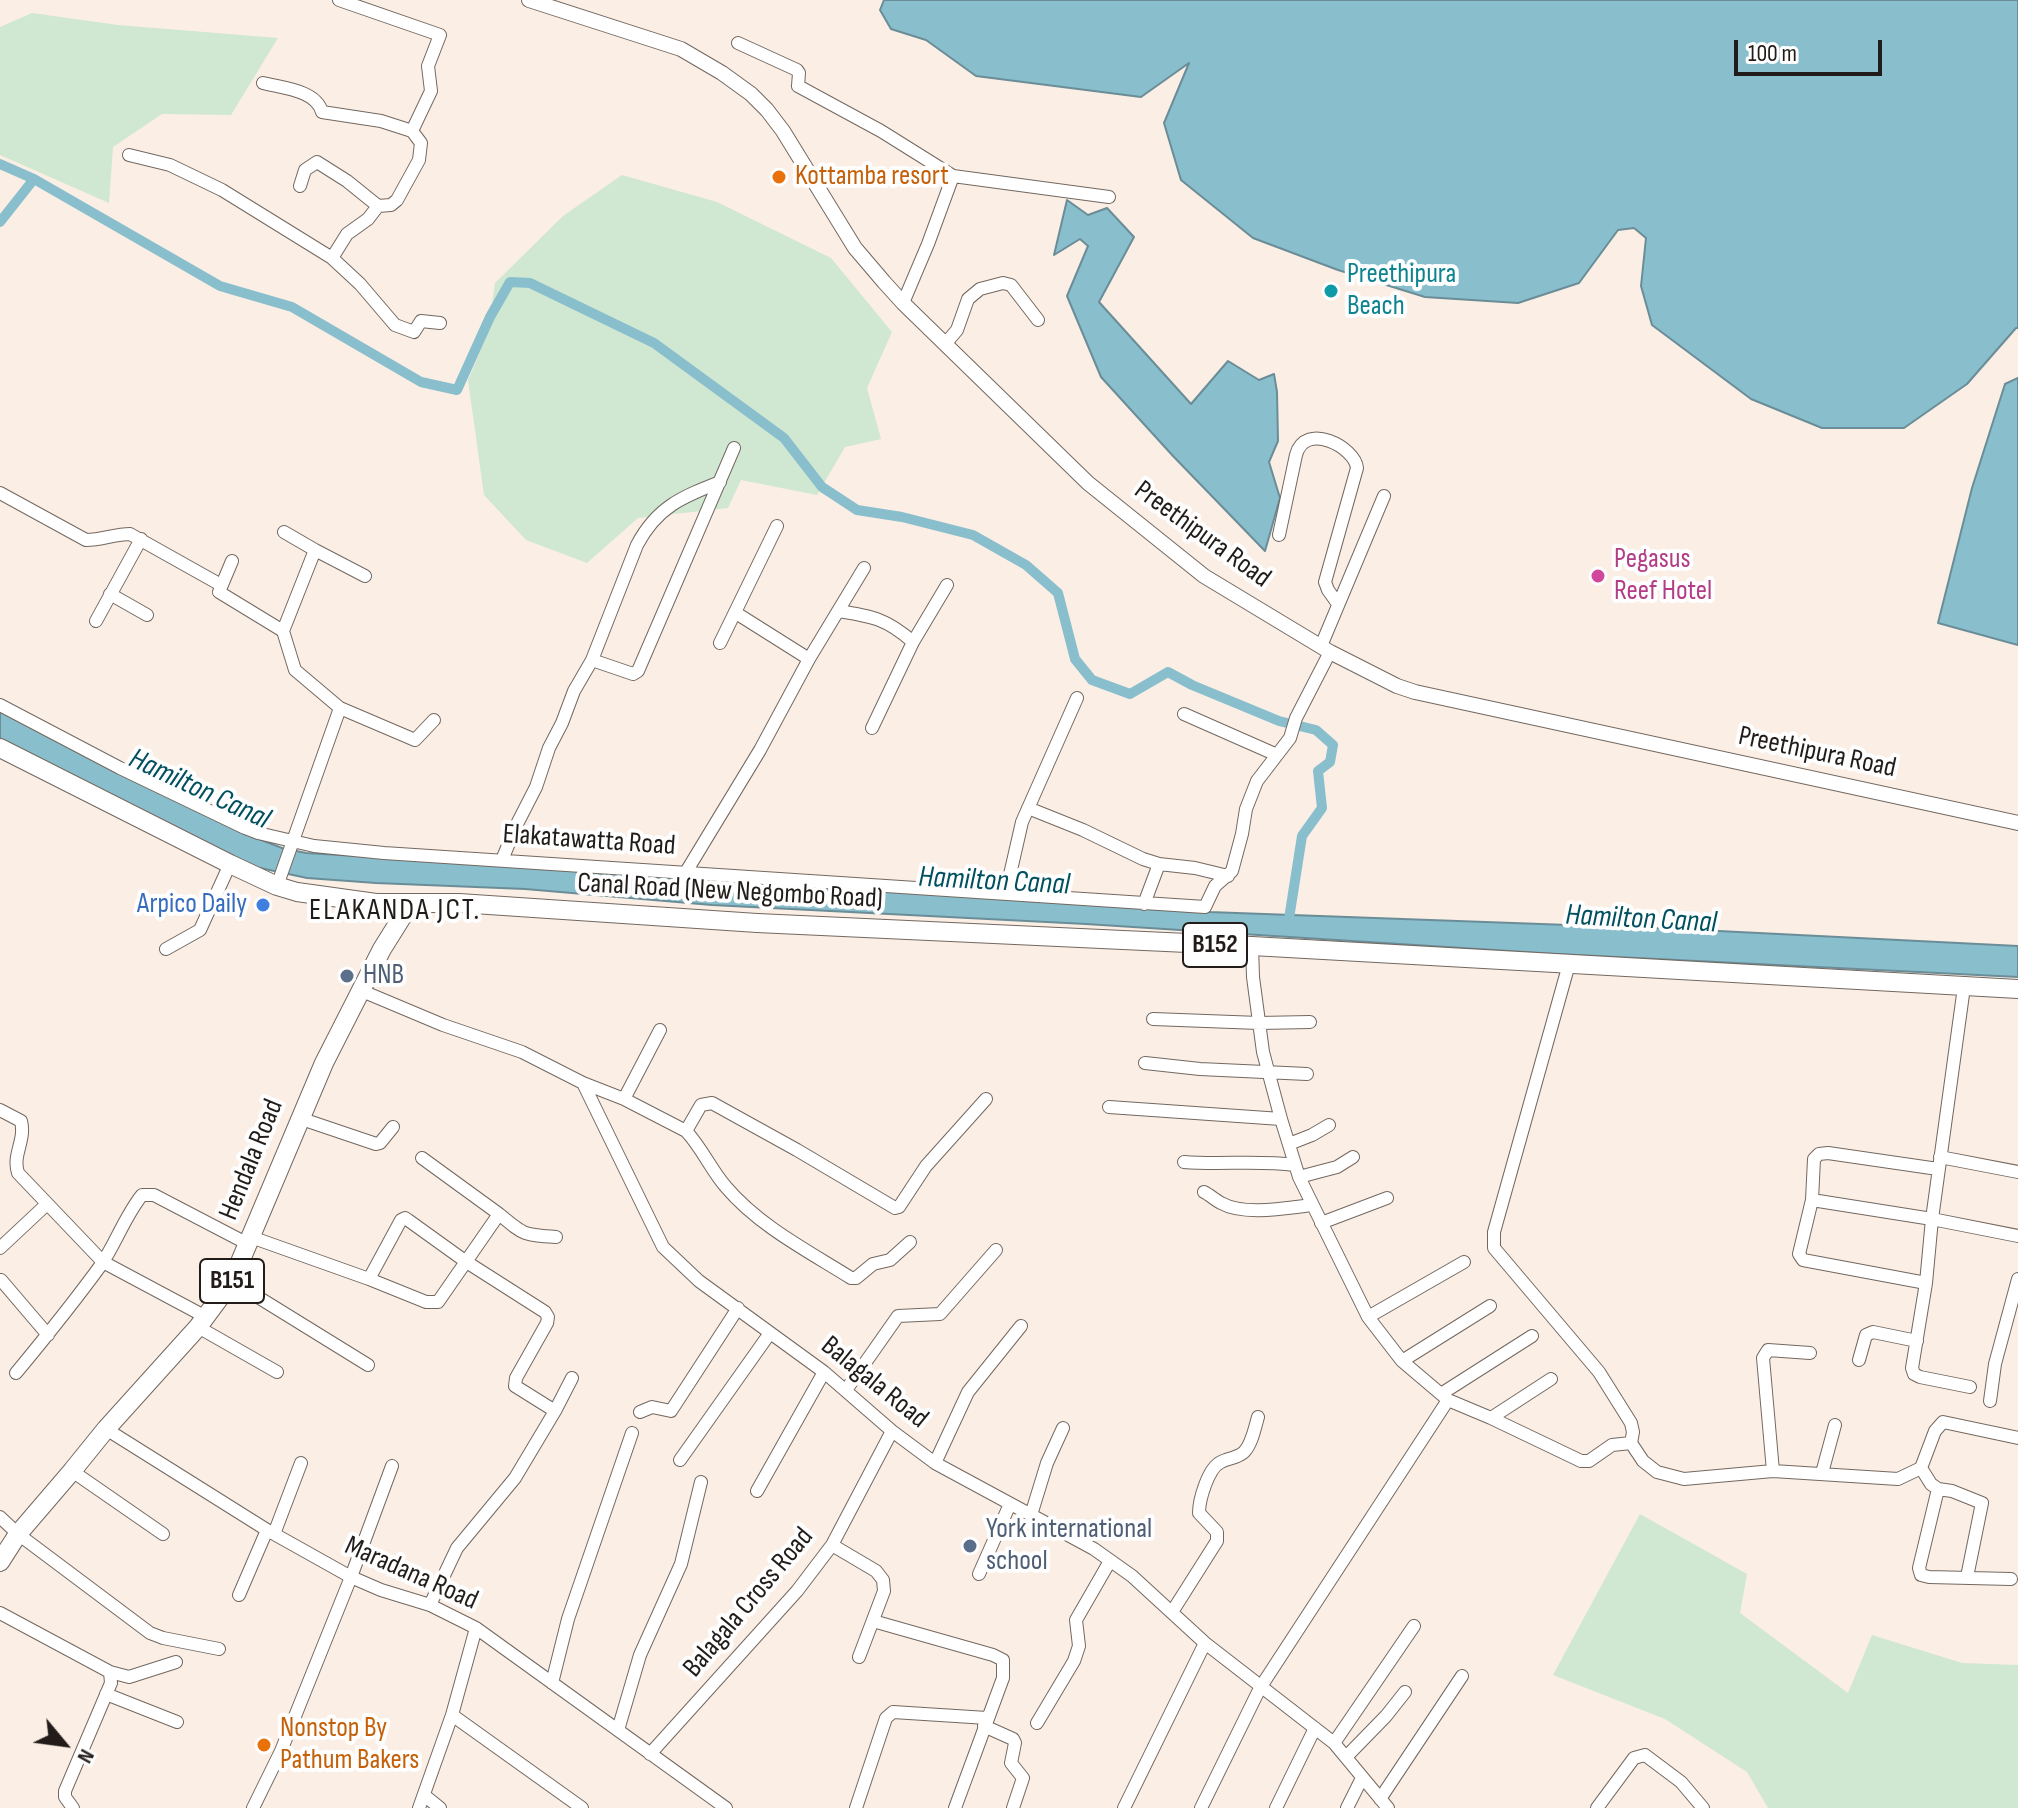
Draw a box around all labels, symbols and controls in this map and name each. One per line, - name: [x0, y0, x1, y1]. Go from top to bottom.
- scale bar: [1738, 24, 1886, 74]
- text: 100 m: [1748, 39, 1797, 68]
- place label: Kottamba resort: [795, 160, 949, 194]
- marker: Kottamba resort: [770, 168, 788, 186]
- place label: Preethipura Beach: [1347, 258, 1456, 324]
- marker: Preethipura Beach: [1322, 282, 1340, 300]
- street label: Preethipura Road: [1127, 474, 1277, 596]
- place label: Pegasus Reef Hotel: [1614, 543, 1712, 609]
- marker: Pegasus Reef Hotel: [1589, 567, 1607, 585]
- street label: Preethipura Road: [1735, 720, 1899, 786]
- water label: Hamilton Canal: [123, 742, 275, 838]
- street label: Elakatawatta Road: [502, 818, 676, 864]
- water label: Hamilton Canal: [917, 860, 1071, 904]
- street label: Canal Road (New Negombo Road): [576, 867, 884, 917]
- place label: Arpico Daily: [137, 888, 247, 922]
- district label: ELAKANDA JCT.: [309, 893, 481, 929]
- marker: Arpico Daily: [254, 896, 272, 914]
- water label: Hamilton Canal: [1564, 898, 1718, 942]
- road number: B152: [1183, 923, 1247, 967]
- place label: HNB: [363, 959, 404, 993]
- marker: HNB: [338, 967, 356, 985]
- street label: Hendala Road: [213, 1095, 291, 1225]
- road number: B151: [200, 1259, 264, 1303]
- street label: Balagala Road: [814, 1330, 934, 1436]
- place label: York international school: [986, 1513, 1152, 1579]
- street label: Balagala Cross Road: [677, 1521, 821, 1685]
- street label: Maradana Road: [339, 1530, 483, 1618]
- marker: York international school: [961, 1537, 979, 1555]
- north arrow: [24, 1704, 104, 1784]
- place label: Nonstop By Pathum Bakers: [280, 1712, 419, 1778]
- marker: Nonstop By Pathum Bakers: [255, 1736, 273, 1754]
- text: N: [71, 1744, 100, 1768]

